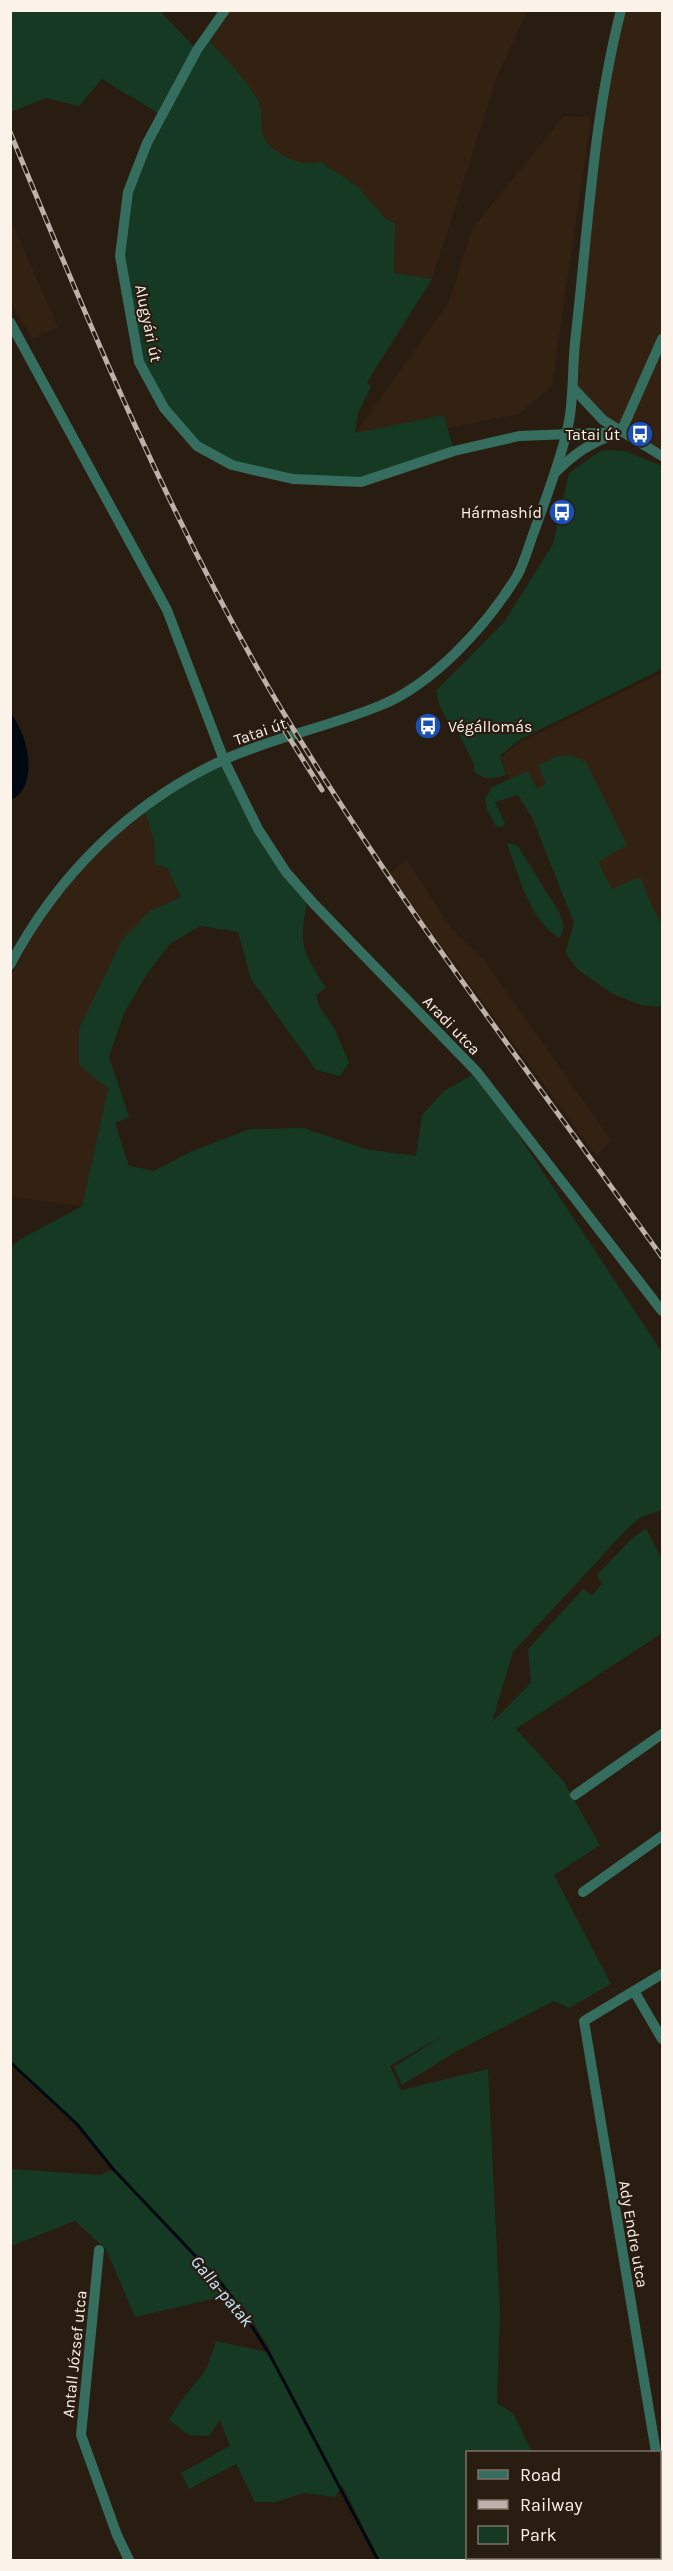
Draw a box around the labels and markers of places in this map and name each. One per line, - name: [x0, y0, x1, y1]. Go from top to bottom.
- bus stop icon: Tatai út: [625, 419, 655, 449]
- place label: Tatai út: [565, 425, 620, 444]
- bus stop icon: Hármashíd: [547, 497, 577, 527]
- place label: Hármashíd: [461, 503, 542, 522]
- bus stop icon: Végállomás: [413, 711, 443, 741]
- place label: Végállomás: [448, 717, 532, 736]

